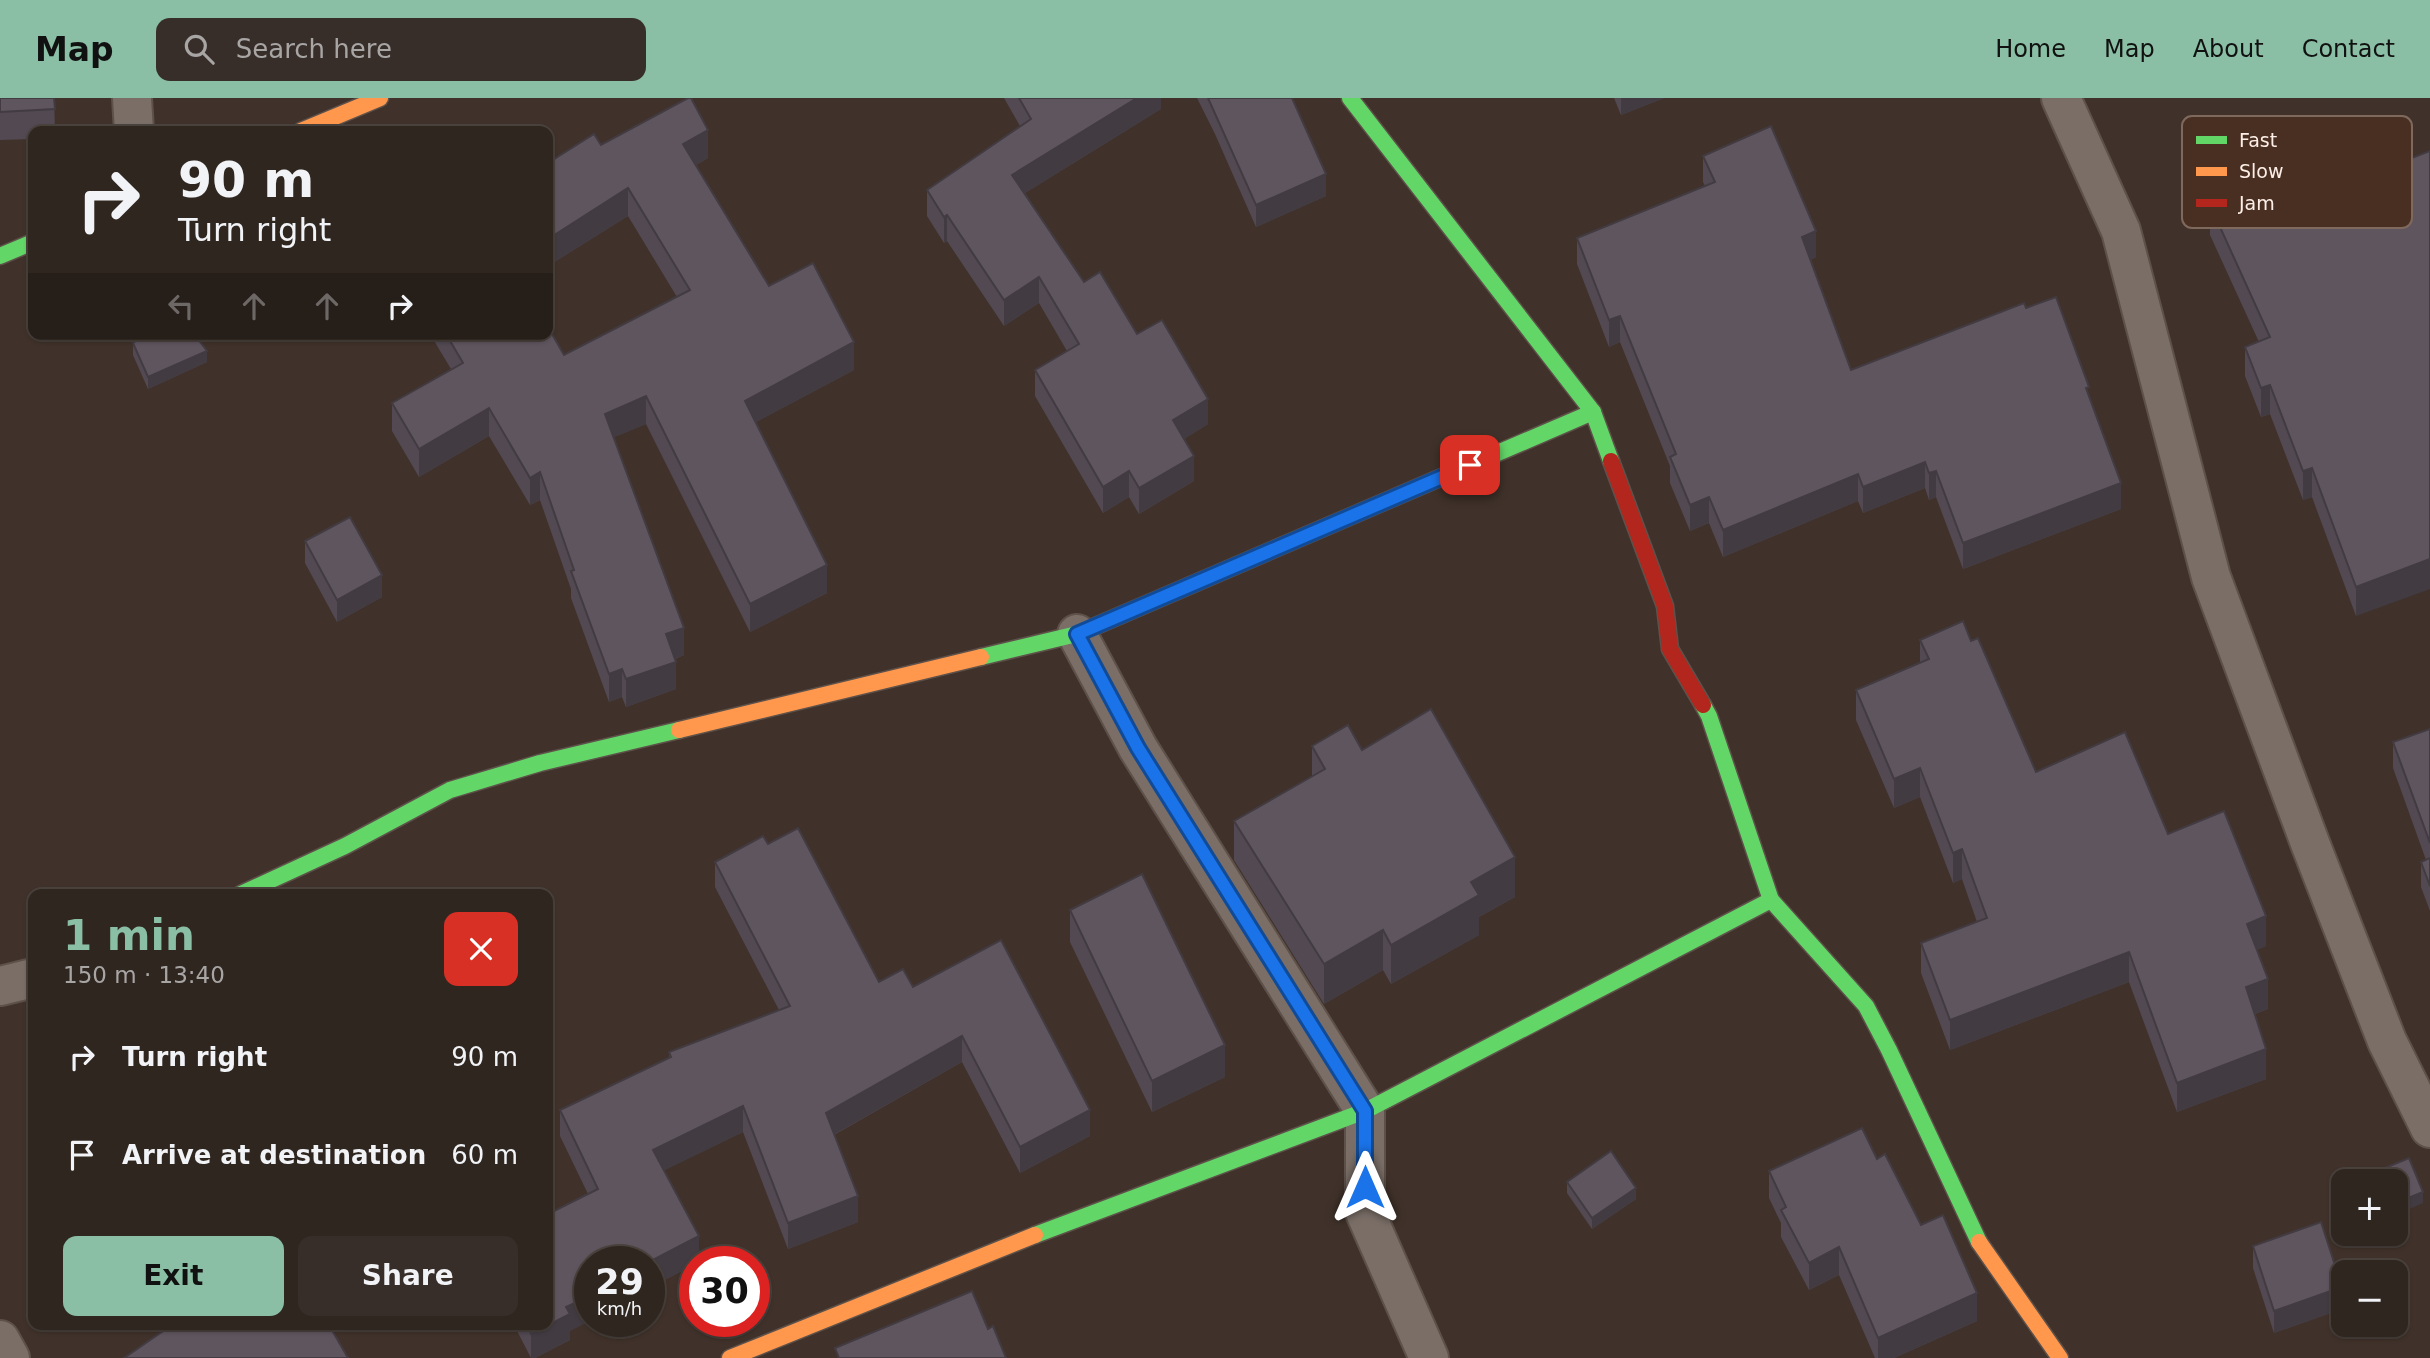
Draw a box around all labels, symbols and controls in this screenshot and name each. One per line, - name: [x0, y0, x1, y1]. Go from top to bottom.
- search box: [156, 18, 646, 81]
- text: Map: [35, 30, 114, 69]
- icon: search: [180, 30, 218, 68]
- text: Search here: [236, 34, 392, 64]
- text: Home: [1995, 35, 2066, 63]
- text: Map: [2104, 35, 2155, 63]
- text: About: [2193, 35, 2264, 63]
- text: Contact: [2302, 35, 2395, 63]
- legend: [2182, 116, 2412, 228]
- text: Fast: [2239, 129, 2277, 151]
- text: 90 m: [178, 152, 314, 209]
- icon: right: [63, 154, 154, 245]
- text: Slow: [2239, 160, 2284, 182]
- text: Jam: [2238, 192, 2275, 214]
- text: Turn right: [178, 211, 331, 249]
- icon: left: [162, 287, 200, 325]
- icon: ahead: [235, 287, 273, 325]
- icon: ahead: [308, 287, 346, 325]
- icon: right: [381, 287, 419, 325]
- pin: [1440, 435, 1500, 495]
- icon: arrive: [1451, 446, 1489, 484]
- text: 1 min: [63, 911, 195, 960]
- button: close: [444, 912, 518, 986]
- text: 150 m · 13:40: [63, 962, 225, 988]
- icon: right: [63, 1038, 101, 1076]
- text: Turn right: [122, 1042, 267, 1072]
- text: 90 m: [451, 1042, 518, 1072]
- icon: arrive: [63, 1136, 101, 1174]
- text: Arrive at destination: [122, 1140, 426, 1170]
- text: 60 m: [451, 1140, 518, 1170]
- position arrow: [1328, 1150, 1402, 1224]
- map controls: [2331, 1169, 2408, 1337]
- button: +: [2331, 1169, 2408, 1246]
- button: Exit: [63, 1236, 284, 1316]
- button: Share: [298, 1236, 518, 1316]
- speed limit sign: 30: [679, 1246, 770, 1337]
- button: −: [2331, 1260, 2408, 1337]
- text: 29: [595, 1262, 644, 1302]
- text: km/h: [597, 1298, 642, 1319]

